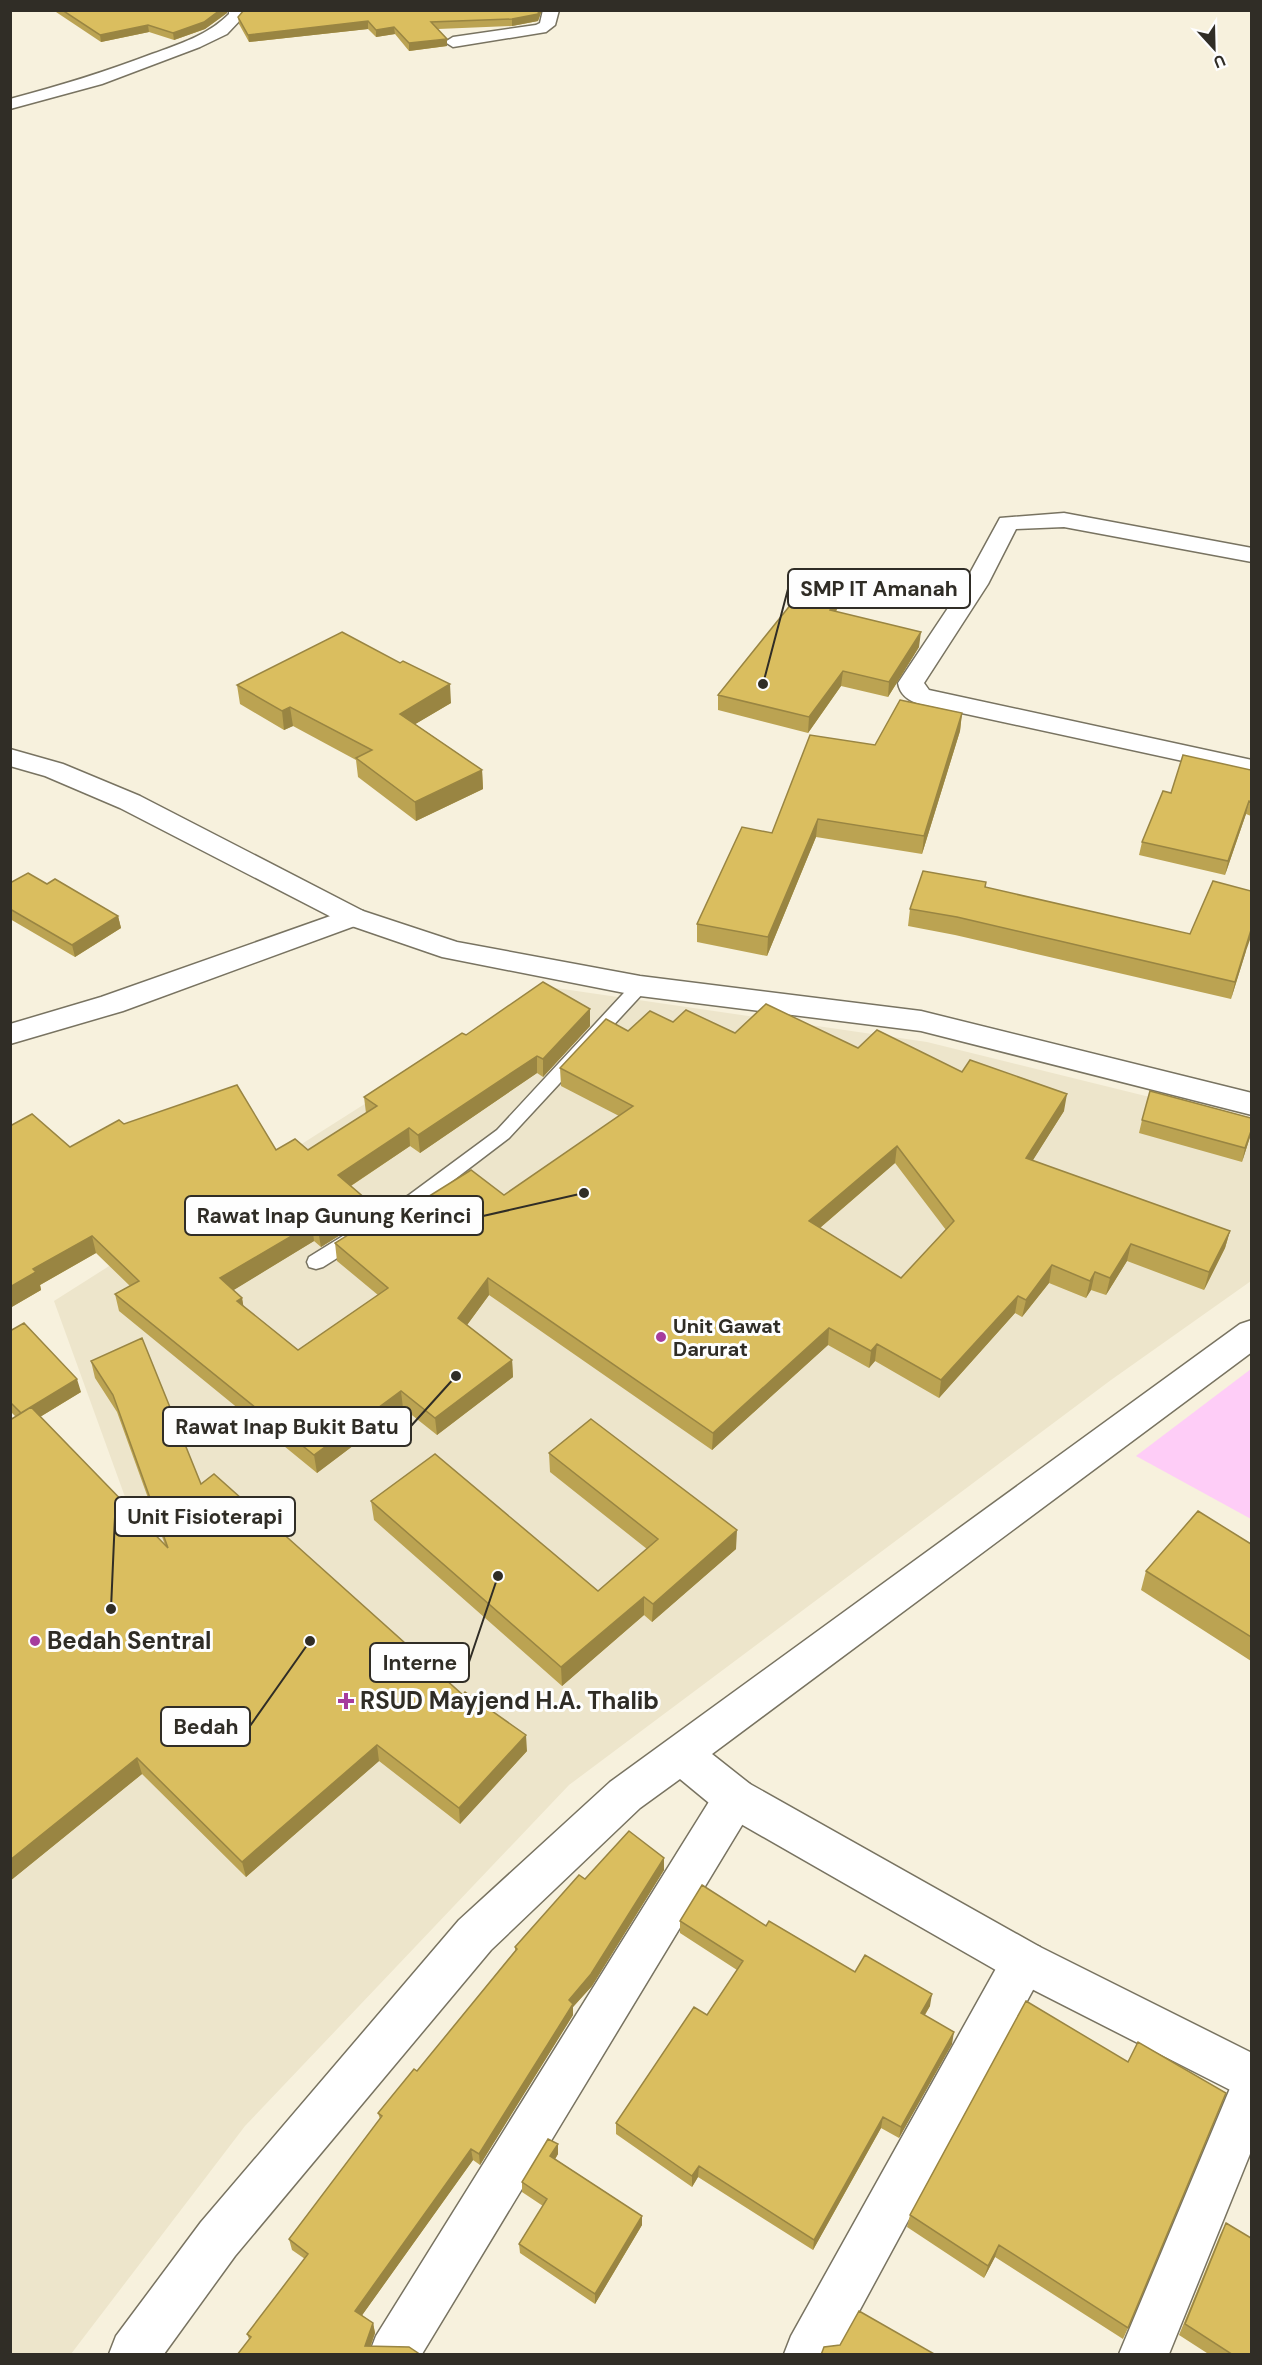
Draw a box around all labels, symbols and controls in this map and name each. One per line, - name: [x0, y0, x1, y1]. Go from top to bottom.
- north arrow: [1184, 18, 1244, 78]
- text: U: [1210, 50, 1228, 73]
- callout: SMP IT Amanah: [788, 569, 970, 608]
- text: SMP IT Amanah: [800, 575, 958, 603]
- callout: Rawat Inap Gunung Kerinci: [185, 1196, 483, 1235]
- text: Rawat Inap Gunung Kerinci: [197, 1202, 471, 1230]
- place label: Unit Gawat Darurat: [673, 1313, 781, 1362]
- marker: Unit Gawat Darurat: [654, 1330, 668, 1344]
- callout: Rawat Inap Bukit Batu: [163, 1407, 411, 1446]
- text: Rawat Inap Bukit Batu: [175, 1413, 399, 1441]
- callout: Unit Fisioterapi: [115, 1497, 295, 1536]
- text: Unit Fisioterapi: [127, 1503, 283, 1531]
- place label: Bedah Sentral: [47, 1625, 211, 1656]
- marker: Bedah Sentral: [28, 1634, 42, 1648]
- callout: Interne: [370, 1643, 469, 1682]
- text: Interne: [383, 1649, 457, 1677]
- place label: RSUD Mayjend H.A. Thalib: [360, 1685, 659, 1716]
- marker: RSUD Mayjend H.A. Thalib: [337, 1692, 355, 1710]
- callout: Bedah: [161, 1707, 250, 1746]
- text: Bedah: [173, 1713, 239, 1741]

